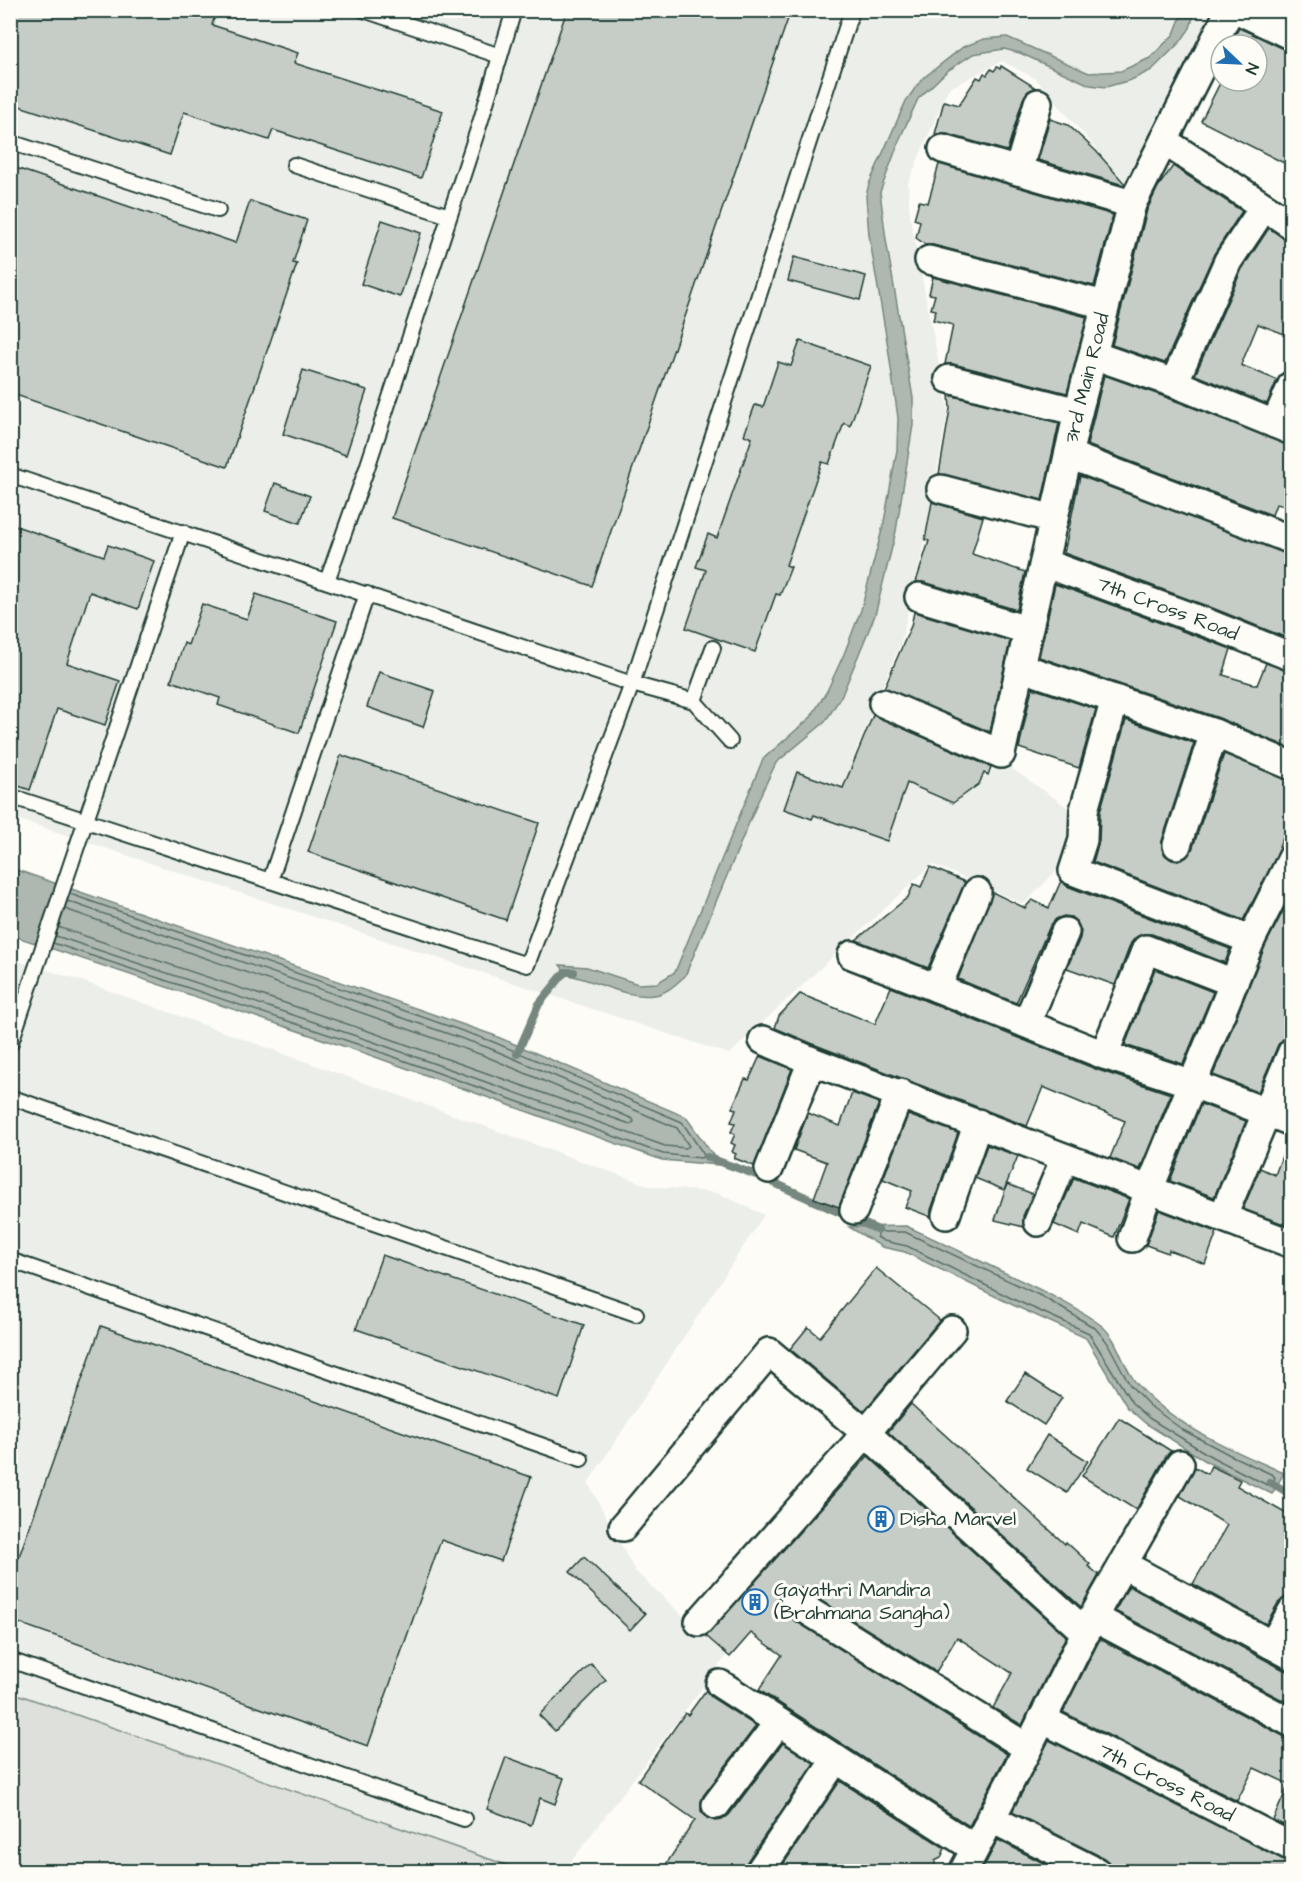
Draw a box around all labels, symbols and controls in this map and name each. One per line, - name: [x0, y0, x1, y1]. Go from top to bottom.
- north arrow: [1209, 33, 1269, 93]
- text: N: [1240, 60, 1264, 77]
- street label: 3rd Main Road: [1057, 310, 1117, 446]
- street label: 7th Cross Road: [1093, 570, 1243, 648]
- building icon: Disha Marvel: [866, 1504, 896, 1534]
- place label: Disha Marvel: [900, 1505, 1016, 1533]
- place label: Gayathri Mandira (Brahmana Sangha): [774, 1576, 950, 1628]
- building icon: Gayathri Mandira (Brahmana Sangha): [740, 1587, 770, 1617]
- street label: 7th Cross Road: [1094, 1736, 1239, 1829]

